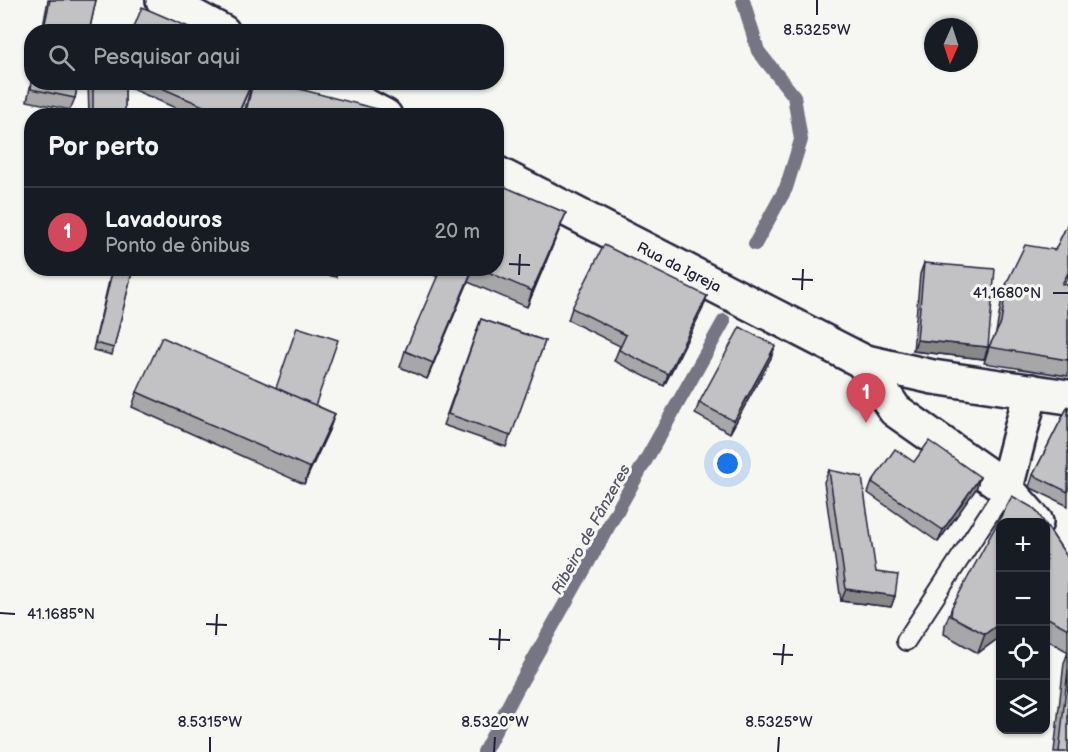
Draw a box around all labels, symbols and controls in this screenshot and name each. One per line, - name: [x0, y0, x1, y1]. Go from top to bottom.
- north arrow: [924, 18, 978, 72]
- text: 8.5325°W: [783, 21, 851, 40]
- search box: [24, 24, 504, 90]
- icon: search: [45, 41, 78, 74]
- text: Pesquisar aqui: [93, 44, 240, 71]
- text: Por perto: [48, 132, 159, 163]
- text: Lavadouros: [105, 207, 222, 234]
- text: 1: [63, 220, 72, 244]
- text: 20 m: [435, 220, 480, 244]
- text: Ponto de ônibus: [105, 234, 250, 258]
- street label: Rua da Igreja: [633, 238, 724, 297]
- text: 41.1680°N: [973, 284, 1041, 303]
- pin: 1: [846, 374, 886, 423]
- your location: [713, 449, 742, 478]
- water label: Ribeiro de Fânzeres: [548, 461, 635, 598]
- map controls: [996, 518, 1050, 734]
- button: +: [996, 518, 1050, 572]
- button: −: [996, 572, 1050, 626]
- text: 41.1685°N: [27, 605, 95, 624]
- button: locate: [996, 626, 1050, 680]
- button: layers: [996, 680, 1050, 734]
- text: 8.5315°W: [178, 713, 242, 732]
- text: 8.5320°W: [461, 713, 529, 732]
- text: 8.5325°W: [745, 713, 813, 732]

